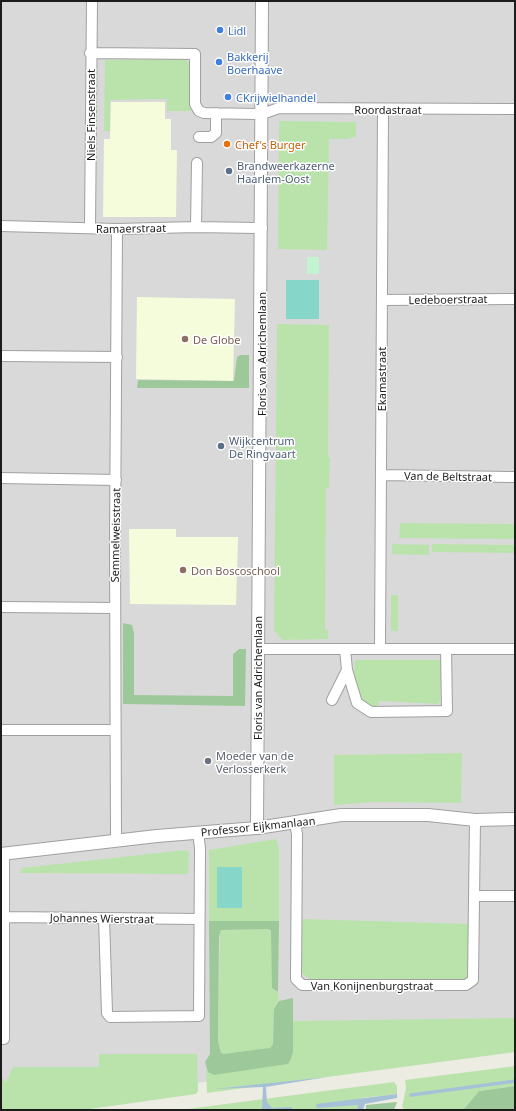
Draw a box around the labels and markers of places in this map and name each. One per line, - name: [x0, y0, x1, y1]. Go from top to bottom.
- place label: Lidl: [228, 23, 246, 38]
- marker: Lidl: [215, 25, 225, 35]
- place label: Bakkerij Boerhaave: [227, 49, 282, 77]
- marker: Bakkerij Boerhaave: [214, 57, 224, 67]
- place label: CKrijwielhandel: [236, 90, 316, 105]
- marker: CKrijwielhandel: [223, 92, 233, 102]
- place label: Chef's Burger: [235, 137, 306, 152]
- marker: Chef's Burger: [222, 139, 232, 149]
- place label: Brandweerkazerne Haarlem-Oost: [237, 158, 335, 186]
- marker: Brandweerkazerne Haarlem-Oost: [224, 166, 234, 176]
- place label: De Globe: [193, 332, 241, 347]
- marker: De Globe: [180, 334, 190, 344]
- place label: Wijkcentrum De Ringvaart: [229, 433, 296, 461]
- marker: Wijkcentrum De Ringvaart: [216, 441, 226, 451]
- place label: Don Boscoschool: [191, 563, 280, 578]
- marker: Don Boscoschool: [178, 565, 188, 575]
- place label: Moeder van de Verlosserkerk: [216, 748, 294, 776]
- marker: Moeder van de Verlosserkerk: [203, 756, 213, 766]

